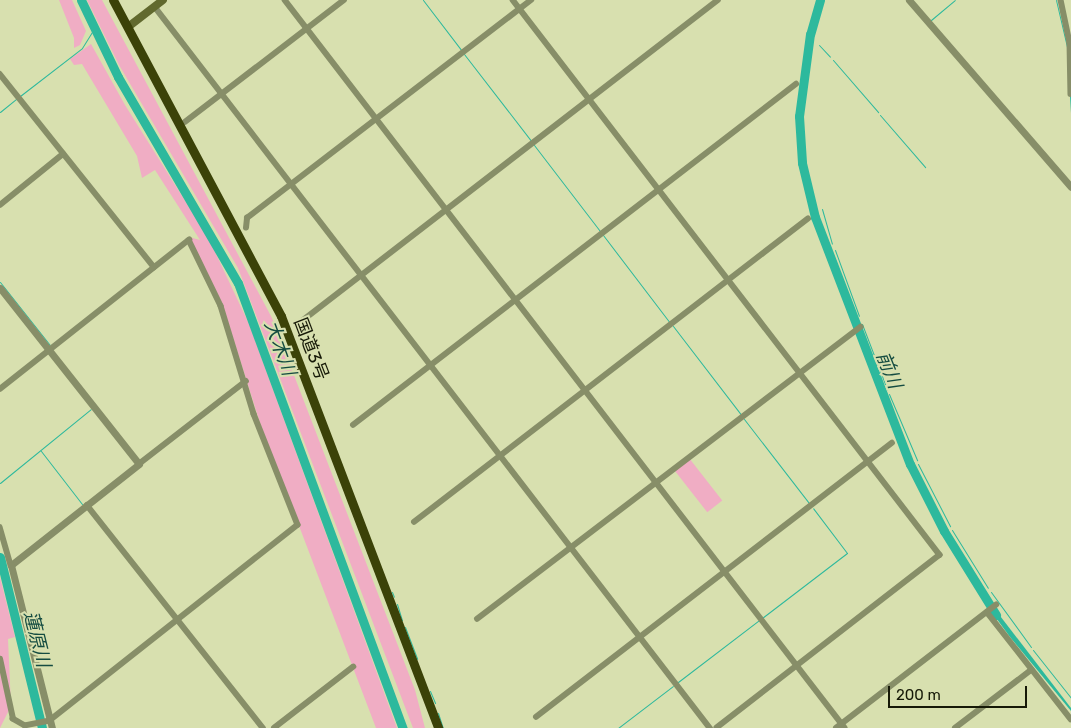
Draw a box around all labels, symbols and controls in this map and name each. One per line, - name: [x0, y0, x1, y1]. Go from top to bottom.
- street label: 国道3号: [289, 315, 333, 383]
- water label: 大木川: [260, 317, 300, 379]
- water label: 前川: [871, 348, 907, 392]
- water label: 蓮原川: [19, 609, 55, 669]
- scale bar: [891, 676, 1030, 708]
- text: 200 m: [896, 686, 941, 704]

